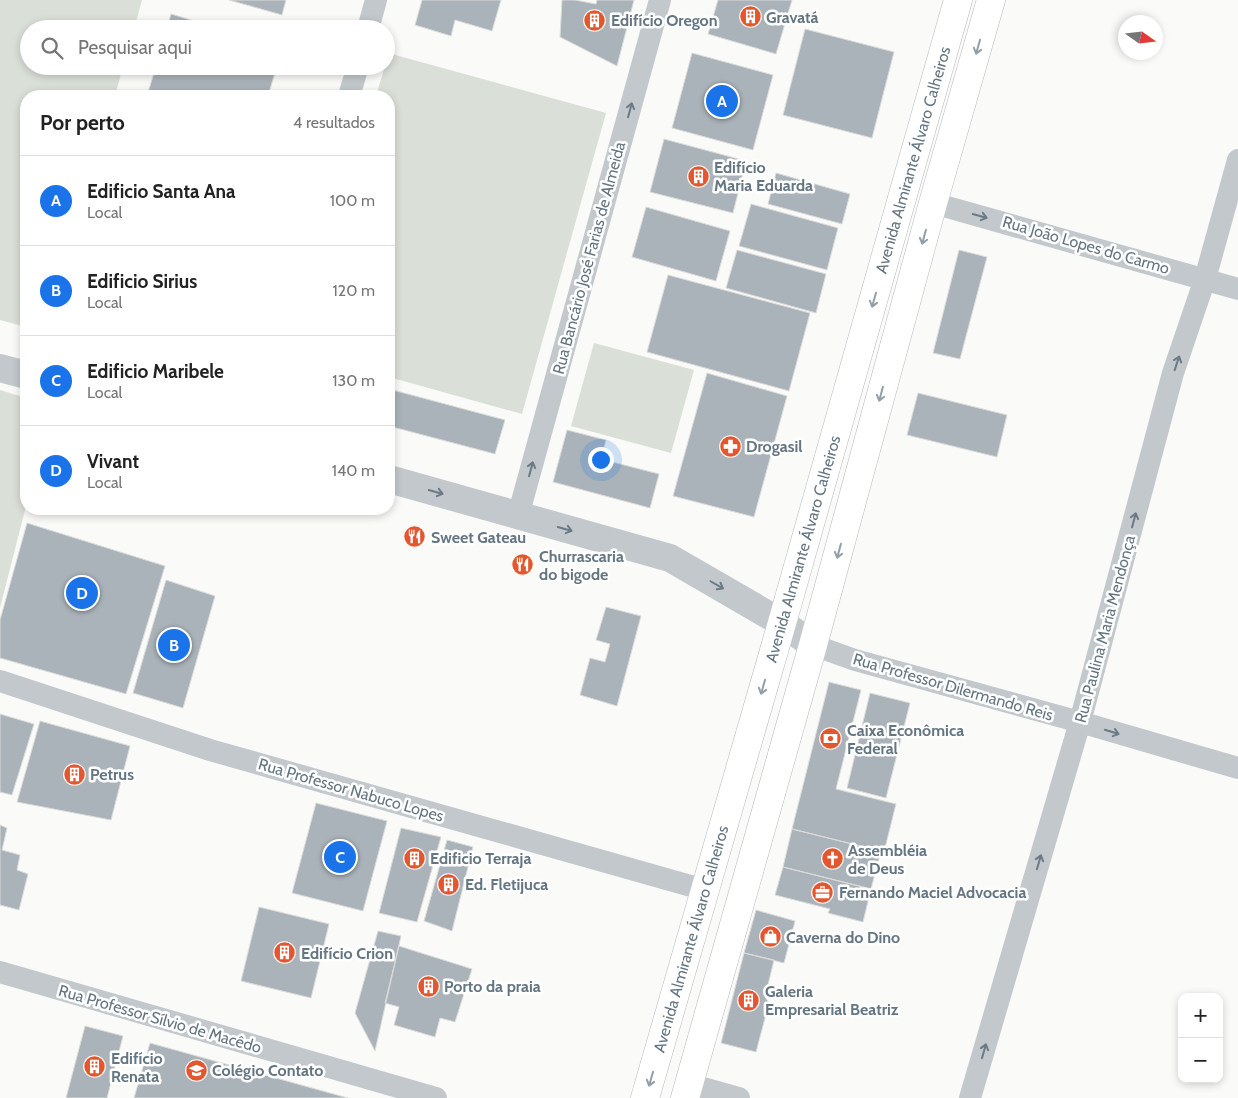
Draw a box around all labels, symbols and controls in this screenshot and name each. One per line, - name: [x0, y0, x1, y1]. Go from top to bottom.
- building icon: Gravatá: [738, 5, 762, 29]
- building icon: Edifício Oregon: [583, 8, 607, 32]
- place label: Gravatá: [766, 8, 819, 27]
- place label: Edifício Oregon: [611, 11, 718, 30]
- north arrow: [1118, 15, 1163, 60]
- search box: [20, 20, 395, 75]
- icon: search: [38, 34, 66, 62]
- text: Pesquisar aqui: [78, 36, 192, 59]
- one-way arrow: [972, 38, 982, 54]
- street label: Avenida Almirante Álvaro Calheiros: [871, 44, 955, 276]
- pin: A: [706, 82, 738, 120]
- one-way arrow: [626, 102, 635, 118]
- text: Por perto: [40, 110, 125, 135]
- text: 4 resultados: [293, 113, 375, 132]
- street label: Rua Bancário José Farias de Almeida: [549, 139, 629, 376]
- place label: Edifício Maria Eduarda: [714, 158, 813, 195]
- building icon: Edifício Maria Eduarda: [686, 164, 710, 188]
- text: Edificio Santa Ana: [87, 180, 236, 203]
- text: A: [51, 191, 61, 210]
- text: 100 m: [330, 191, 375, 210]
- text: Local: [87, 203, 122, 222]
- one-way arrow: [972, 211, 988, 221]
- street label: Rua João Lopes do Carmo: [1000, 212, 1172, 278]
- one-way arrow: [919, 228, 928, 244]
- text: Edificio Sirius: [87, 270, 197, 293]
- text: B: [51, 281, 61, 300]
- text: 120 m: [333, 281, 375, 300]
- one-way arrow: [868, 291, 878, 307]
- text: Local: [87, 293, 122, 312]
- one-way arrow: [1173, 355, 1182, 371]
- text: Edificio Maribele: [87, 360, 224, 383]
- text: C: [51, 371, 61, 390]
- text: 130 m: [332, 371, 375, 390]
- text: Local: [87, 383, 122, 402]
- one-way arrow: [876, 385, 886, 401]
- street label: Avenida Almirante Álvaro Calheiros: [761, 433, 845, 665]
- pharmacy icon: Drogasil: [718, 434, 742, 458]
- place label: Drogasil: [746, 437, 802, 456]
- your location: [588, 447, 614, 473]
- text: Vivant: [87, 450, 139, 473]
- text: D: [50, 461, 62, 480]
- text: 140 m: [332, 461, 375, 480]
- one-way arrow: [527, 462, 537, 478]
- text: Local: [87, 473, 122, 492]
- one-way arrow: [427, 488, 443, 498]
- one-way arrow: [1130, 512, 1140, 528]
- restaurant icon: Sweet Gateau: [403, 525, 427, 549]
- one-way arrow: [557, 525, 573, 535]
- place label: Sweet Gateau: [431, 528, 526, 547]
- street label: Rua Paulina Maria Mendonça: [1071, 533, 1139, 725]
- one-way arrow: [834, 542, 843, 558]
- place label: Churrascaria do bigode: [539, 547, 624, 584]
- restaurant icon: Churrascaria do bigode: [511, 553, 535, 577]
- pin: D: [66, 574, 98, 612]
- one-way arrow: [709, 581, 723, 591]
- pin: B: [158, 626, 190, 664]
- street label: Rua Professor Dilermando Reis: [851, 649, 1056, 725]
- one-way arrow: [758, 679, 768, 695]
- place label: Caixa Econômica Federal: [847, 721, 964, 758]
- bank icon: Caixa Econômica Federal: [819, 727, 843, 751]
- one-way arrow: [1104, 727, 1120, 737]
- street label: Rua Professor Nabuco Lopes: [256, 754, 446, 826]
- building icon: Petrus: [62, 762, 86, 786]
- place label: Petrus: [90, 765, 134, 784]
- street label: Avenida Almirante Álvaro Calheiros: [649, 823, 733, 1055]
- pin: C: [324, 838, 356, 876]
- place label: Assembléia de Deus: [848, 841, 927, 878]
- building icon: Edificio Terraja: [402, 846, 426, 870]
- church icon: Assembléia de Deus: [820, 847, 844, 871]
- place label: Edificio Terraja: [430, 849, 531, 868]
- one-way arrow: [1035, 854, 1045, 870]
- building icon: Ed. Fletijuca: [437, 872, 461, 896]
- place label: Ed. Fletijuca: [465, 875, 548, 894]
- office icon: Fernando Maciel Advocacia: [811, 880, 835, 904]
- place label: Fernando Maciel Advocacia: [839, 883, 1026, 902]
- shop icon: Caverna do Dino: [758, 925, 782, 949]
- place label: Caverna do Dino: [786, 928, 900, 947]
- building icon: Edifício Crion: [273, 941, 297, 965]
- place label: Edifício Crion: [301, 944, 393, 963]
- building icon: Porto da praia: [416, 974, 440, 998]
- place label: Porto da praia: [444, 977, 541, 996]
- street label: Rua Professor Sílvio de Macêdo: [56, 981, 264, 1057]
- place label: Galeria Empresarial Beatriz: [765, 982, 899, 1019]
- building icon: Galeria Empresarial Beatriz: [737, 988, 761, 1012]
- map controls: [1178, 993, 1223, 1083]
- button: +: [1178, 993, 1223, 1038]
- button: −: [1178, 1038, 1223, 1083]
- one-way arrow: [979, 1044, 989, 1060]
- place label: Edifício Renata: [111, 1049, 163, 1086]
- building icon: Edifício Renata: [83, 1055, 107, 1079]
- school or university icon: Colégio Contato: [184, 1058, 208, 1082]
- place label: Colégio Contato: [212, 1061, 323, 1080]
- one-way arrow: [645, 1070, 655, 1086]

